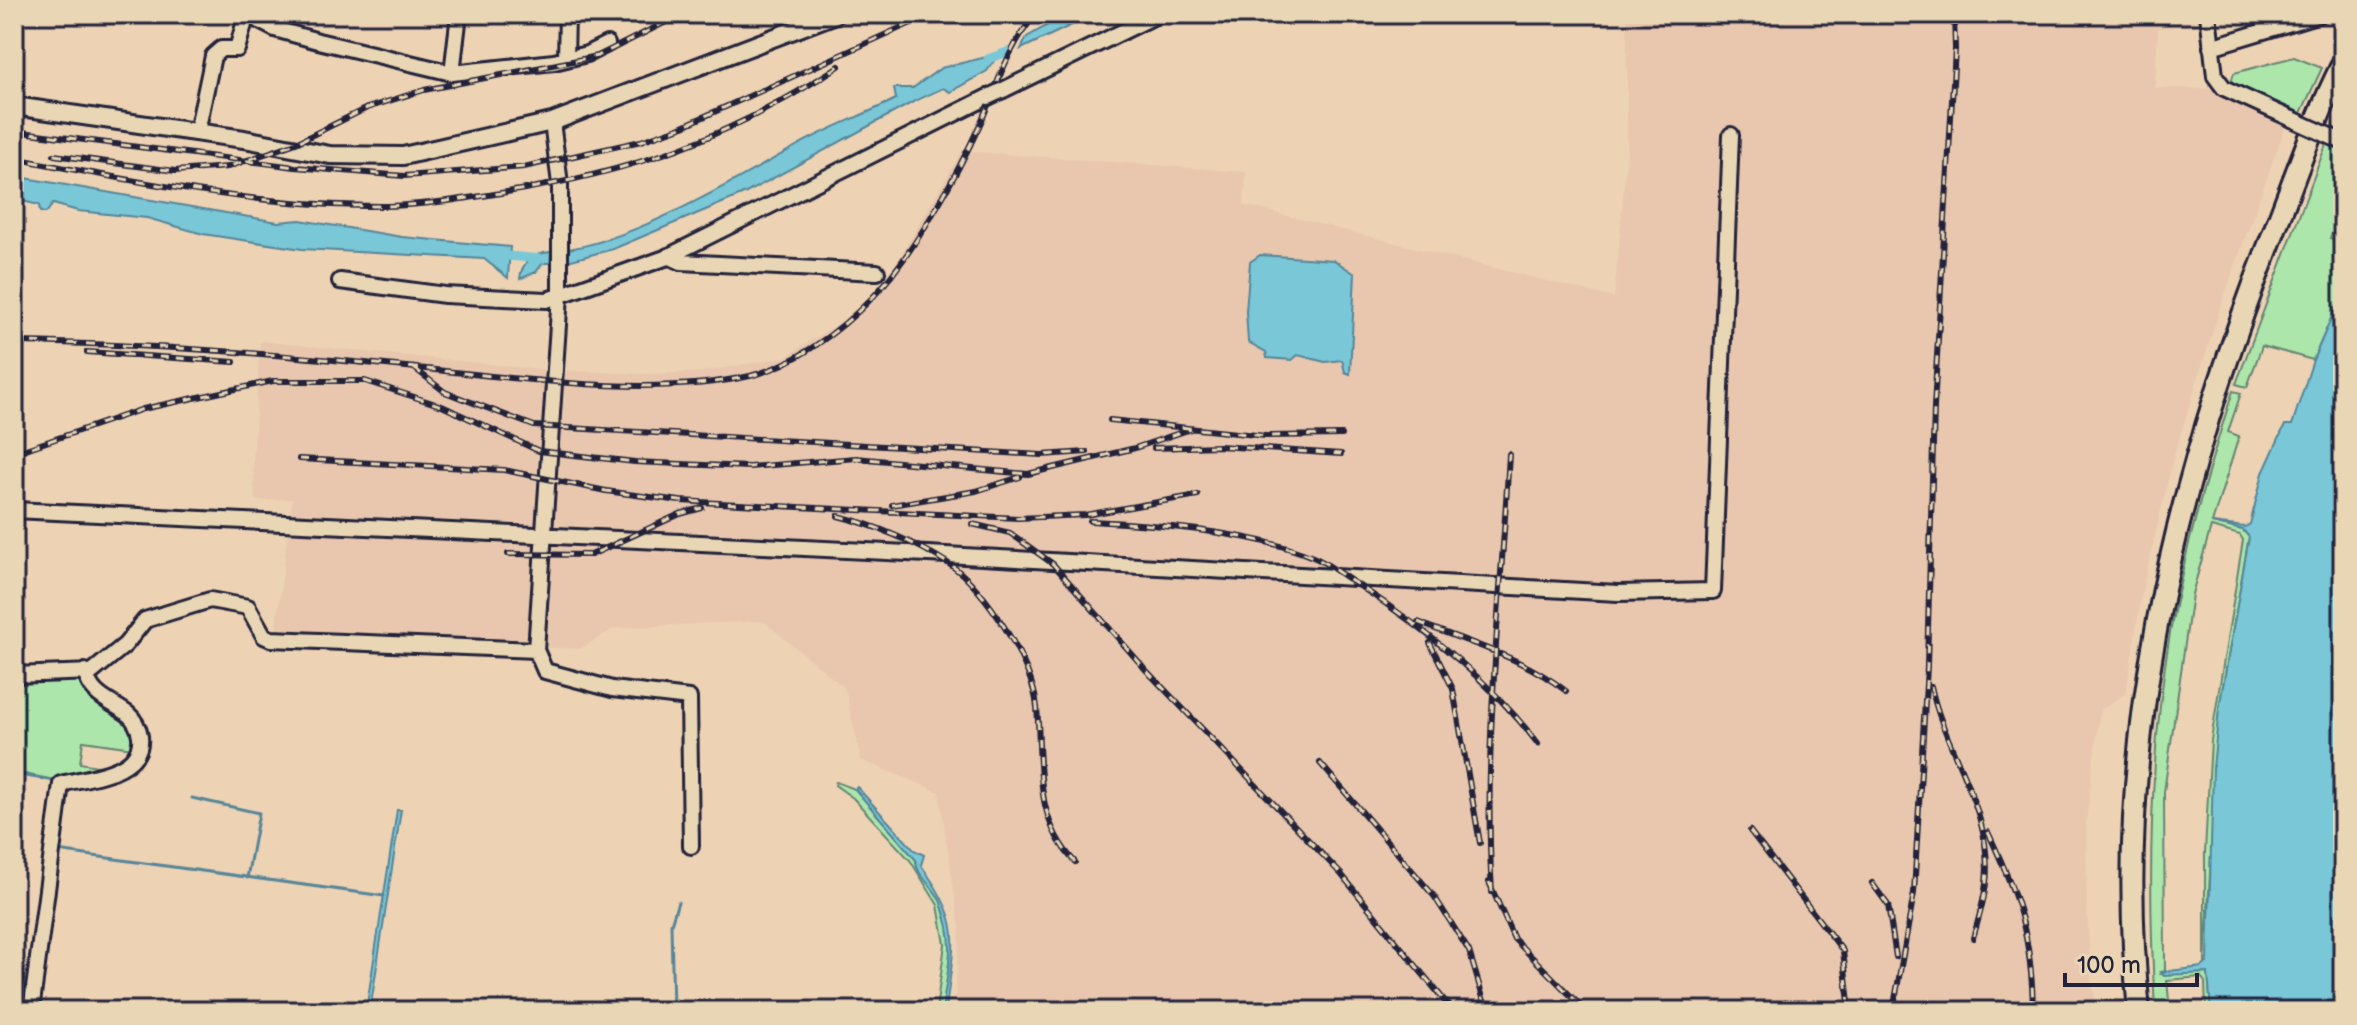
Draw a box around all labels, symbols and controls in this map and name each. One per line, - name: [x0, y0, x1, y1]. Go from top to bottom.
- scale bar: [2065, 937, 2197, 987]
- text: 100 m: [2077, 951, 2141, 980]

